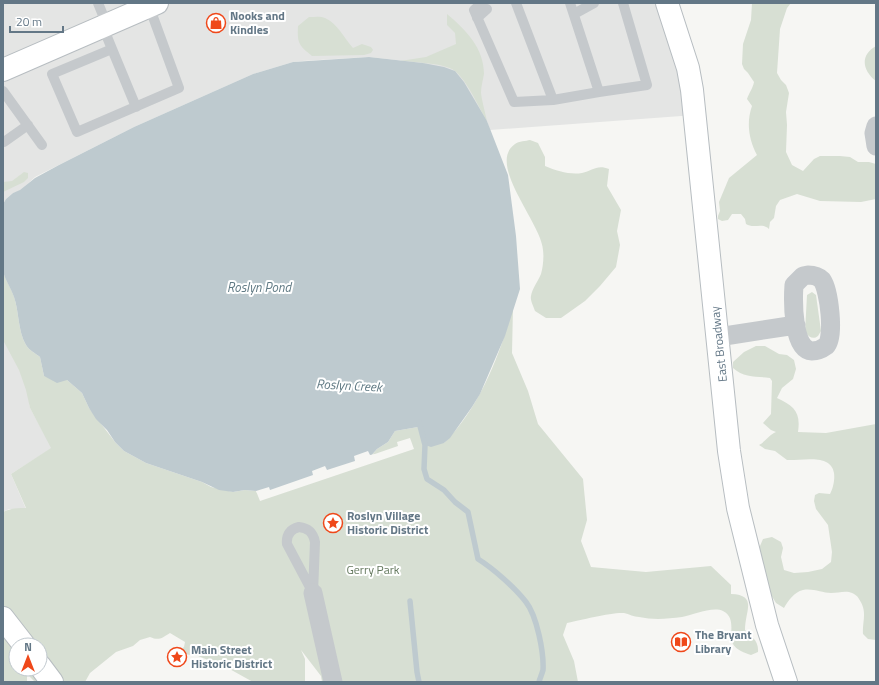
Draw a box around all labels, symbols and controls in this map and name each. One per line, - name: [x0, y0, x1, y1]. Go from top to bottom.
- place label: Nooks and Kindles: [230, 6, 285, 39]
- scale bar: [10, 8, 63, 34]
- text: 20 m: [16, 12, 42, 31]
- shop icon: Nooks and Kindles: [205, 12, 227, 34]
- water label: Roslyn Pond: [227, 277, 292, 297]
- street label: East Broadway: [705, 305, 732, 383]
- water label: Roslyn Creek: [316, 373, 384, 397]
- place label: Roslyn Village Historic District: [347, 506, 429, 539]
- place icon: Roslyn Village Historic District: [322, 512, 344, 534]
- park label: Gerry Park: [346, 560, 400, 579]
- place label: The Bryant Library: [695, 625, 752, 658]
- library icon: The Bryant Library: [670, 631, 692, 653]
- north arrow: [8, 637, 48, 677]
- text: N: [24, 639, 32, 655]
- place label: Main Street Historic District: [191, 640, 273, 673]
- place icon: Main Street Historic District: [166, 646, 188, 668]

